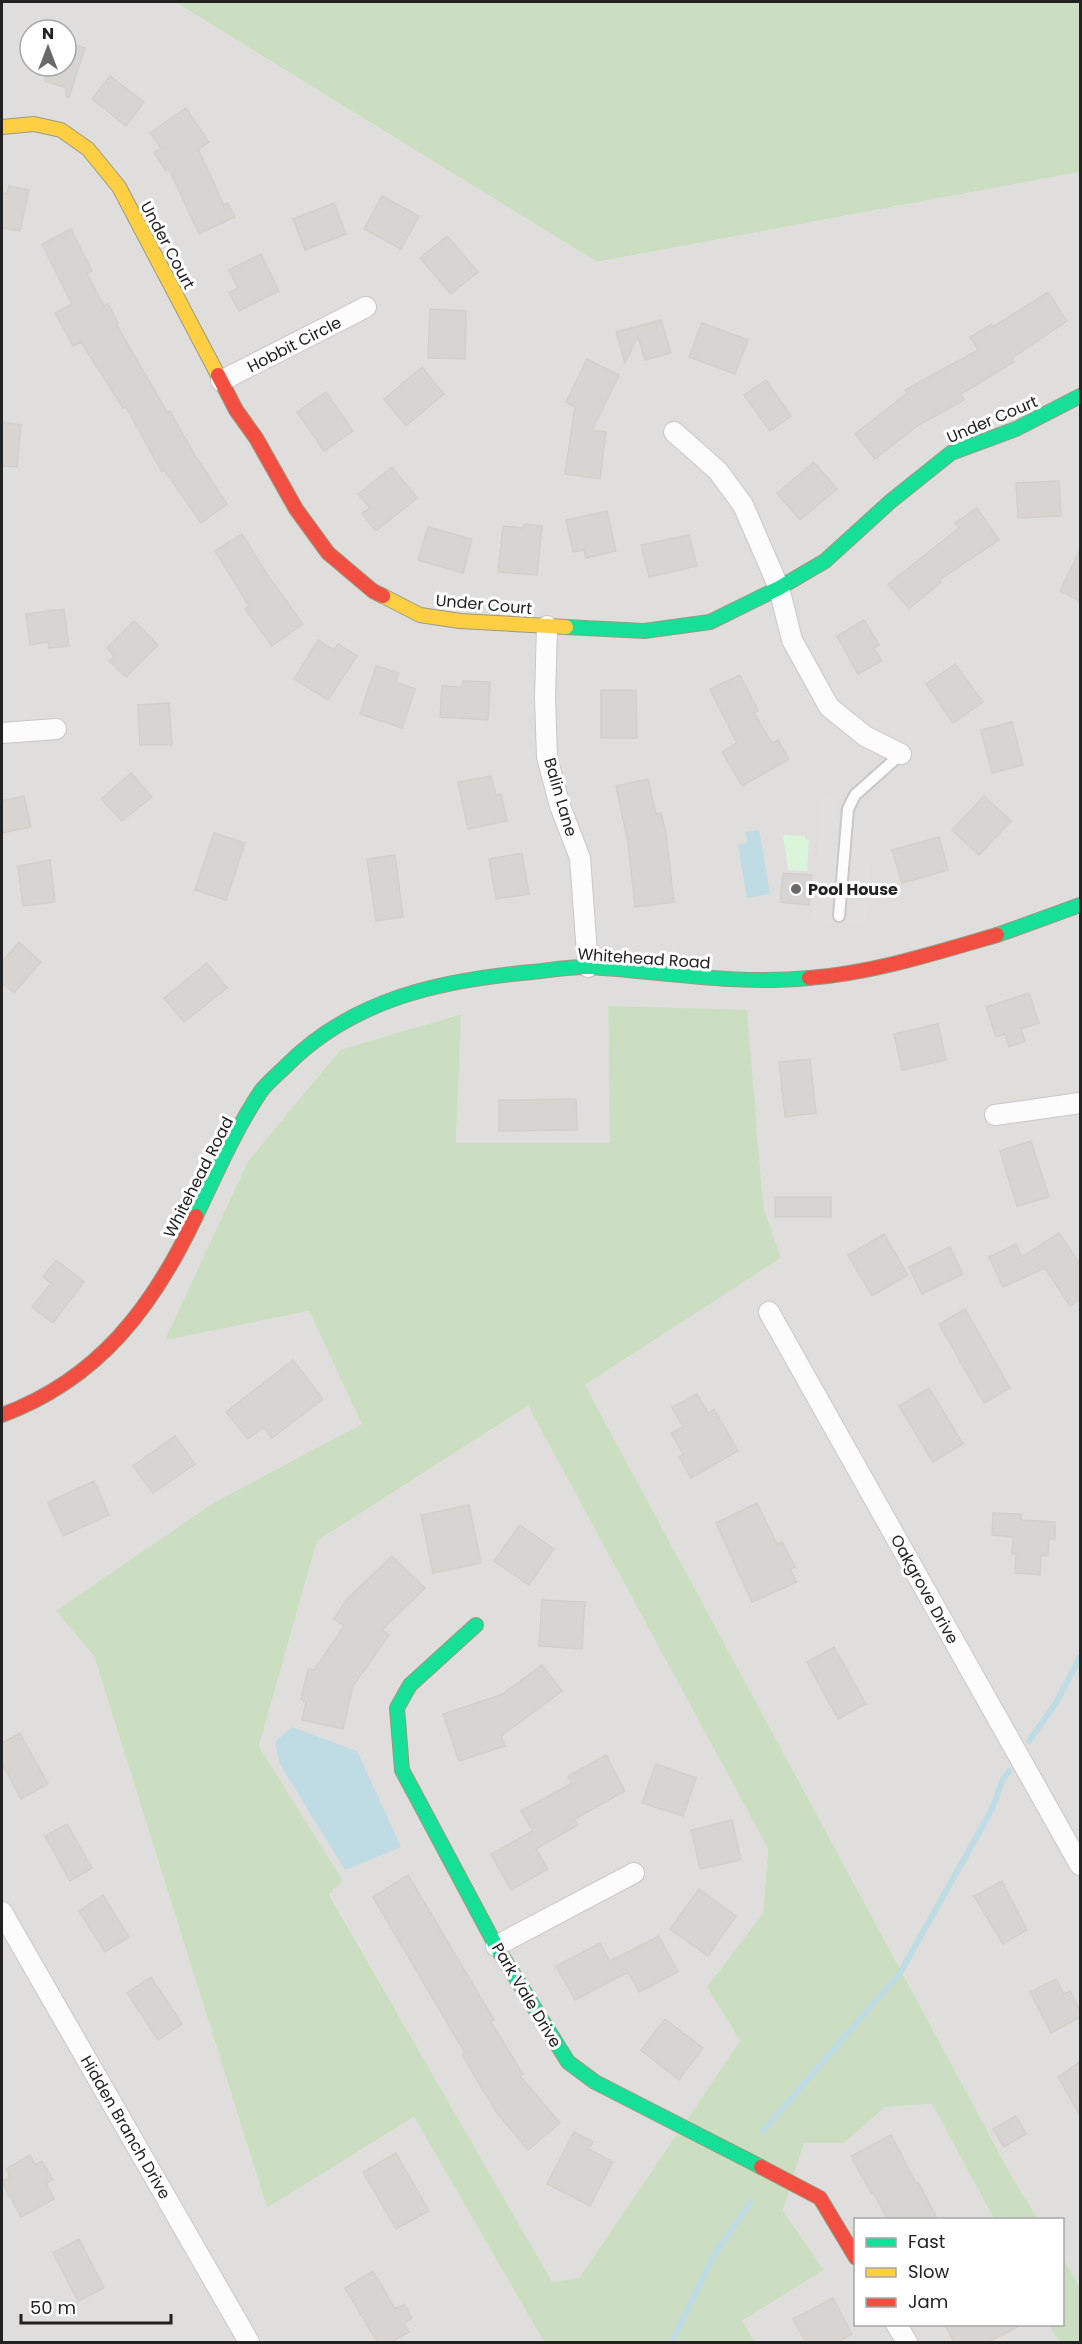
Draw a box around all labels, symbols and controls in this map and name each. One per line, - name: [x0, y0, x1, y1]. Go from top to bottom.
- north arrow: [18, 18, 78, 78]
- text: N: [42, 22, 54, 45]
- street label: Under Court: [135, 197, 200, 293]
- street label: Hobbit Circle: [243, 311, 345, 378]
- street label: Under Court: [943, 390, 1041, 449]
- street label: Under Court: [435, 589, 533, 620]
- street label: Balin Lane: [538, 755, 583, 839]
- place label: Pool House: [808, 878, 898, 901]
- marker: Pool House: [789, 882, 803, 896]
- street label: Whitehead Road: [577, 942, 711, 975]
- street label: Whitehead Road: [158, 1113, 239, 1242]
- street label: Oakgrove Drive: [885, 1530, 964, 1648]
- street label: Park Vale Drive: [486, 1939, 567, 2052]
- street label: Hidden Branch Drive: [75, 2051, 176, 2203]
- legend: [854, 2218, 1064, 2326]
- text: Fast: [908, 2229, 945, 2254]
- text: Slow: [908, 2259, 950, 2284]
- scale bar: [21, 2287, 171, 2325]
- text: Jam: [908, 2289, 948, 2314]
- text: 50 m: [30, 2295, 76, 2320]

